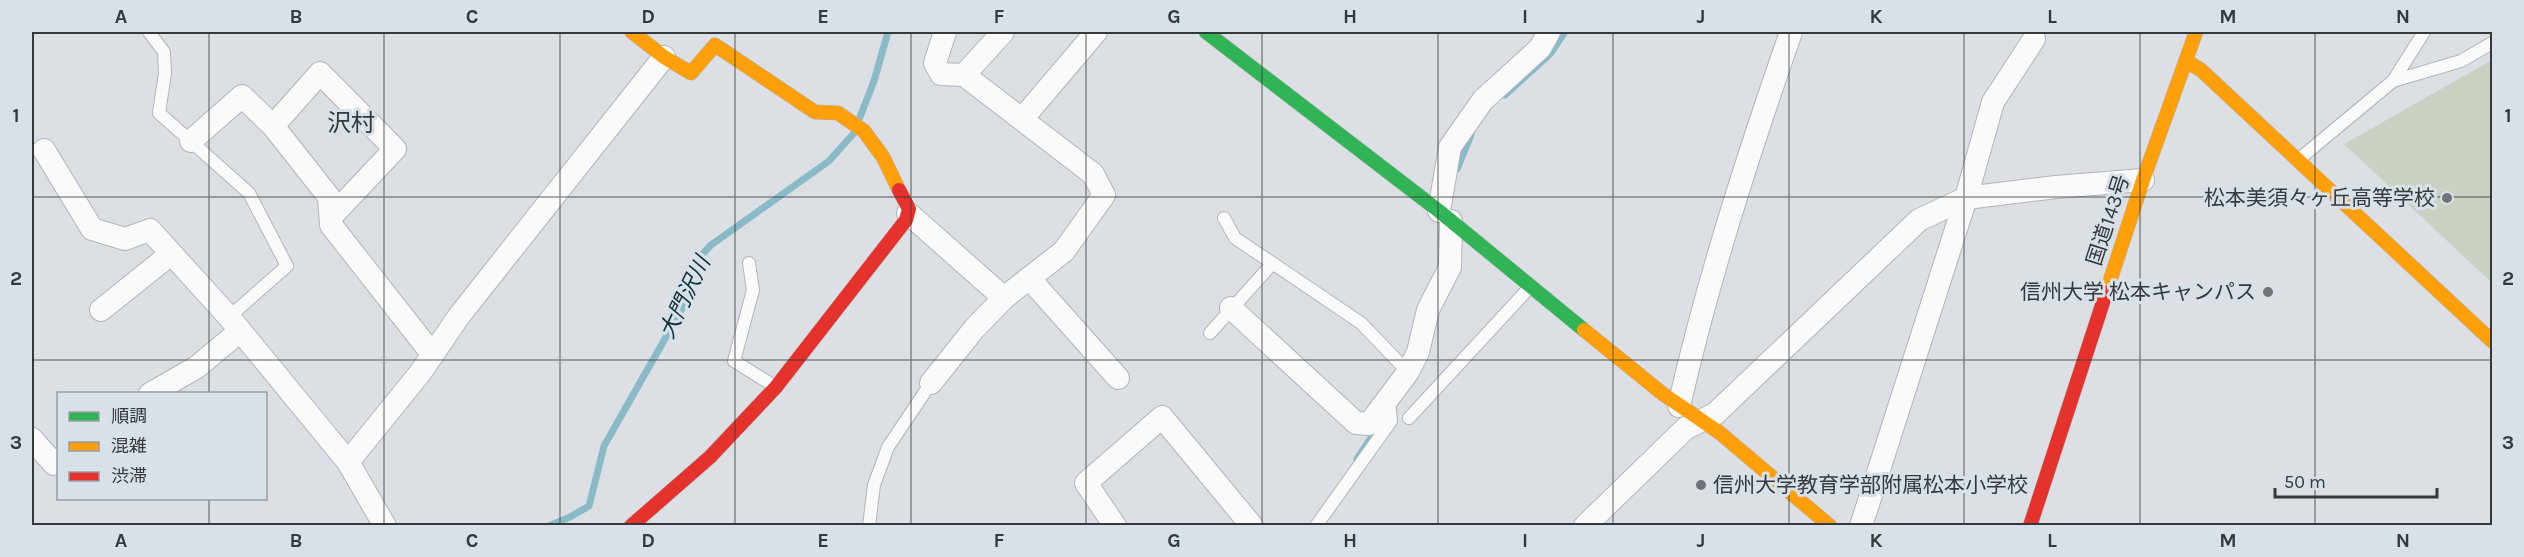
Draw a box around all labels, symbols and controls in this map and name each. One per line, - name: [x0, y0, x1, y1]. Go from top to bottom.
- text: A: [115, 5, 128, 28]
- text: B: [290, 5, 302, 28]
- text: C: [466, 5, 478, 28]
- text: D: [641, 5, 655, 28]
- text: E: [817, 5, 829, 28]
- text: F: [994, 5, 1005, 28]
- text: G: [1167, 5, 1181, 28]
- text: H: [1343, 5, 1357, 28]
- text: I: [1522, 5, 1528, 28]
- text: J: [1697, 5, 1705, 28]
- text: K: [1869, 5, 1883, 28]
- text: L: [2047, 5, 2057, 28]
- text: M: [2219, 5, 2237, 28]
- text: N: [2396, 5, 2410, 28]
- text: 1: [12, 104, 20, 127]
- text: 1: [2504, 104, 2512, 127]
- district label: 沢村: [327, 109, 375, 137]
- street label: 国道143号: [2082, 172, 2134, 268]
- place label: 松本美須々ヶ丘高等学校: [2204, 186, 2435, 210]
- marker: 松本美須々ヶ丘高等学校: [2440, 191, 2454, 205]
- water label: 大門沢川: [654, 250, 717, 343]
- text: 2: [10, 267, 22, 290]
- text: 2: [2502, 267, 2514, 290]
- place label: 信州大学 松本キャンパス: [2020, 280, 2256, 304]
- marker: 信州大学 松本キャンパス: [2261, 285, 2275, 299]
- legend: [57, 392, 267, 500]
- text: 順調: [111, 405, 147, 427]
- text: 3: [10, 431, 22, 454]
- text: 3: [2502, 431, 2514, 454]
- text: 混雑: [111, 435, 147, 457]
- scale bar: [2275, 461, 2437, 499]
- text: 渋滞: [111, 465, 147, 487]
- text: 50 m: [2284, 471, 2326, 493]
- place label: 信州大学教育学部附属松本小学校: [1713, 473, 2028, 497]
- marker: 信州大学教育学部附属松本小学校: [1694, 478, 1708, 492]
- text: A: [115, 529, 128, 552]
- text: B: [290, 529, 302, 552]
- text: C: [466, 529, 478, 552]
- text: D: [641, 529, 655, 552]
- text: E: [817, 529, 829, 552]
- text: F: [994, 529, 1005, 552]
- text: G: [1167, 529, 1181, 552]
- text: H: [1343, 529, 1357, 552]
- text: I: [1522, 529, 1528, 552]
- text: J: [1697, 529, 1705, 552]
- text: K: [1869, 529, 1883, 552]
- text: L: [2047, 529, 2057, 552]
- text: M: [2219, 529, 2237, 552]
- text: N: [2396, 529, 2410, 552]

